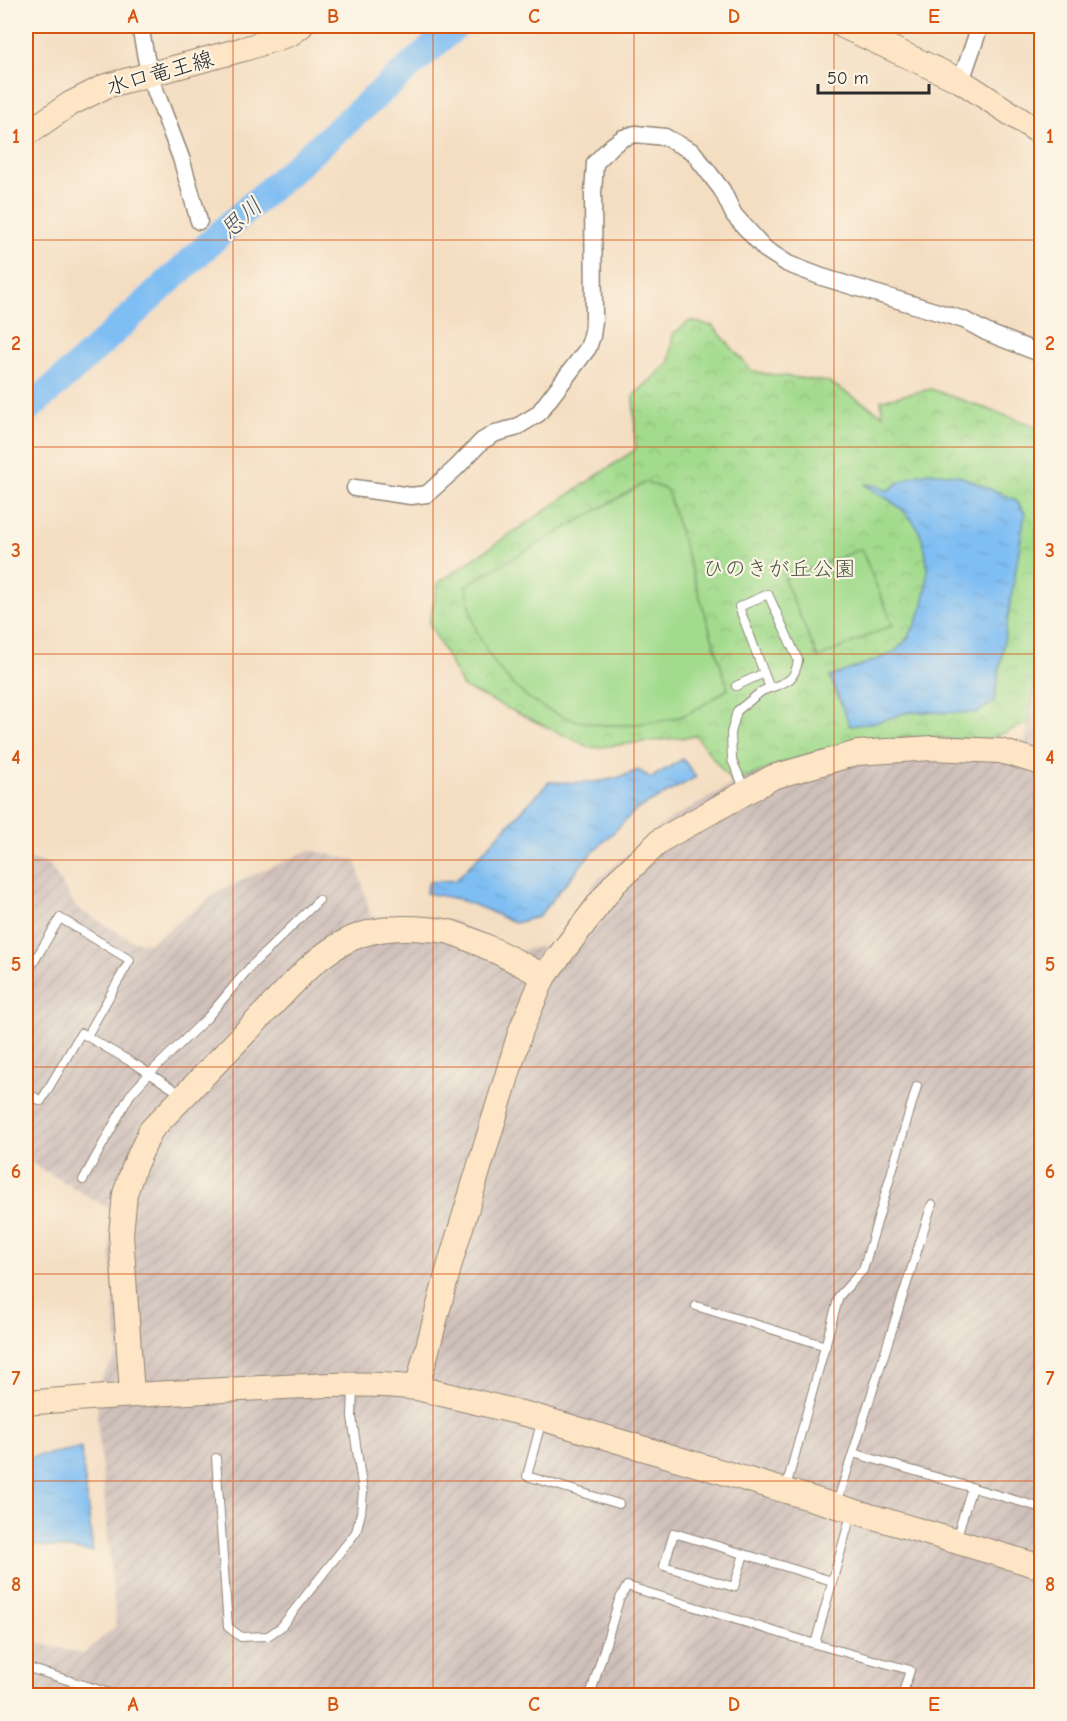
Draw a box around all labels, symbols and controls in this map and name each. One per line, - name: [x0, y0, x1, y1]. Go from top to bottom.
- text: A: [127, 5, 139, 28]
- text: B: [327, 5, 339, 28]
- text: C: [528, 5, 540, 28]
- text: D: [728, 5, 740, 28]
- text: E: [928, 5, 940, 28]
- street label: 水口竜王線: [104, 45, 216, 101]
- scale bar: [818, 57, 929, 95]
- text: 50 m: [827, 68, 869, 89]
- text: 1: [12, 125, 20, 148]
- text: 1: [1046, 125, 1054, 148]
- water label: 思川: [214, 192, 268, 244]
- text: 2: [11, 332, 21, 355]
- text: 2: [1045, 332, 1055, 355]
- text: 3: [11, 539, 21, 562]
- text: 3: [1045, 539, 1055, 562]
- park label: ひのきが丘公園: [702, 556, 856, 582]
- text: 4: [11, 746, 21, 769]
- text: 4: [1045, 746, 1055, 769]
- text: 5: [11, 953, 21, 976]
- text: 5: [1045, 953, 1055, 976]
- text: 6: [11, 1160, 21, 1183]
- text: 6: [1045, 1160, 1055, 1183]
- text: 7: [12, 1367, 21, 1390]
- text: 7: [1046, 1367, 1055, 1390]
- text: 8: [11, 1573, 21, 1596]
- text: 8: [1045, 1573, 1055, 1596]
- text: A: [127, 1693, 139, 1716]
- text: B: [327, 1693, 339, 1716]
- text: C: [528, 1693, 540, 1716]
- text: D: [728, 1693, 740, 1716]
- text: E: [928, 1693, 940, 1716]

